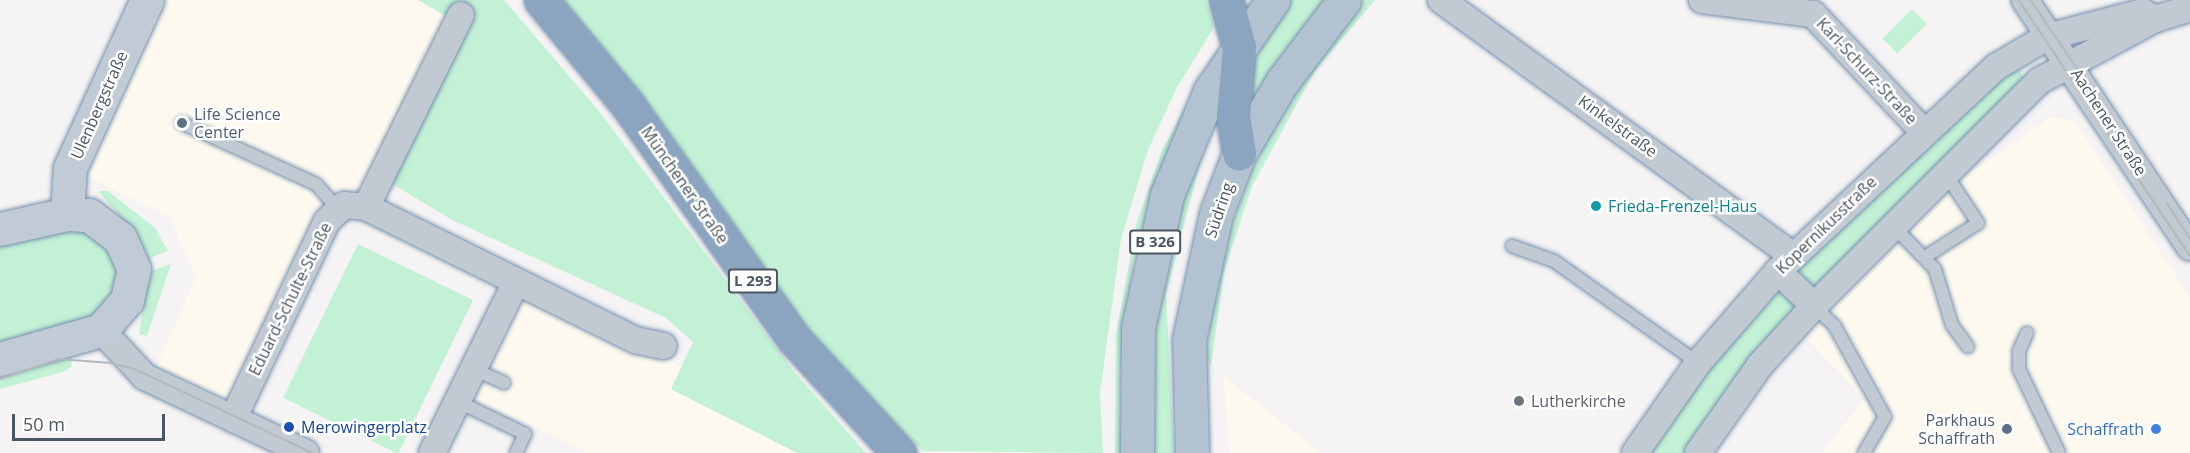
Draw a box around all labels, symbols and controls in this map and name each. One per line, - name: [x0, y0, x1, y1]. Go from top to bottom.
- street label: Karl-Schurz-Straße: [1813, 14, 1921, 128]
- street label: Ulenbergstraße: [67, 48, 131, 162]
- street label: Aachener Straße: [2067, 65, 2151, 179]
- street label: Kinkelstraße: [1575, 91, 1661, 161]
- place label: Life Science Center: [194, 104, 281, 142]
- marker: Life Science Center: [175, 116, 189, 130]
- street label: Münchener Straße: [637, 123, 733, 247]
- street label: Kopernikusstraße: [1772, 172, 1880, 278]
- street label: Südring: [1201, 180, 1237, 240]
- place label: Frieda-Frenzel-Haus: [1608, 196, 1757, 216]
- marker: Frieda-Frenzel-Haus: [1589, 199, 1603, 213]
- street label: Eduard-Schulte-Straße: [245, 219, 335, 379]
- road number: B 326: [1128, 230, 1182, 254]
- road number: L 293: [728, 269, 778, 293]
- place label: Lutherkirche: [1531, 391, 1626, 411]
- marker: Lutherkirche: [1512, 394, 1526, 408]
- scale bar: [15, 402, 168, 440]
- place label: Parkhaus Schaffrath: [1918, 410, 1995, 448]
- text: 50 m: [23, 412, 65, 436]
- place label: Merowingerplatz: [301, 417, 427, 437]
- place label: Schaffrath: [2067, 419, 2144, 439]
- marker: Merowingerplatz: [282, 420, 296, 434]
- marker: Parkhaus Schaffrath: [2000, 422, 2014, 436]
- marker: Schaffrath: [2149, 422, 2163, 436]

